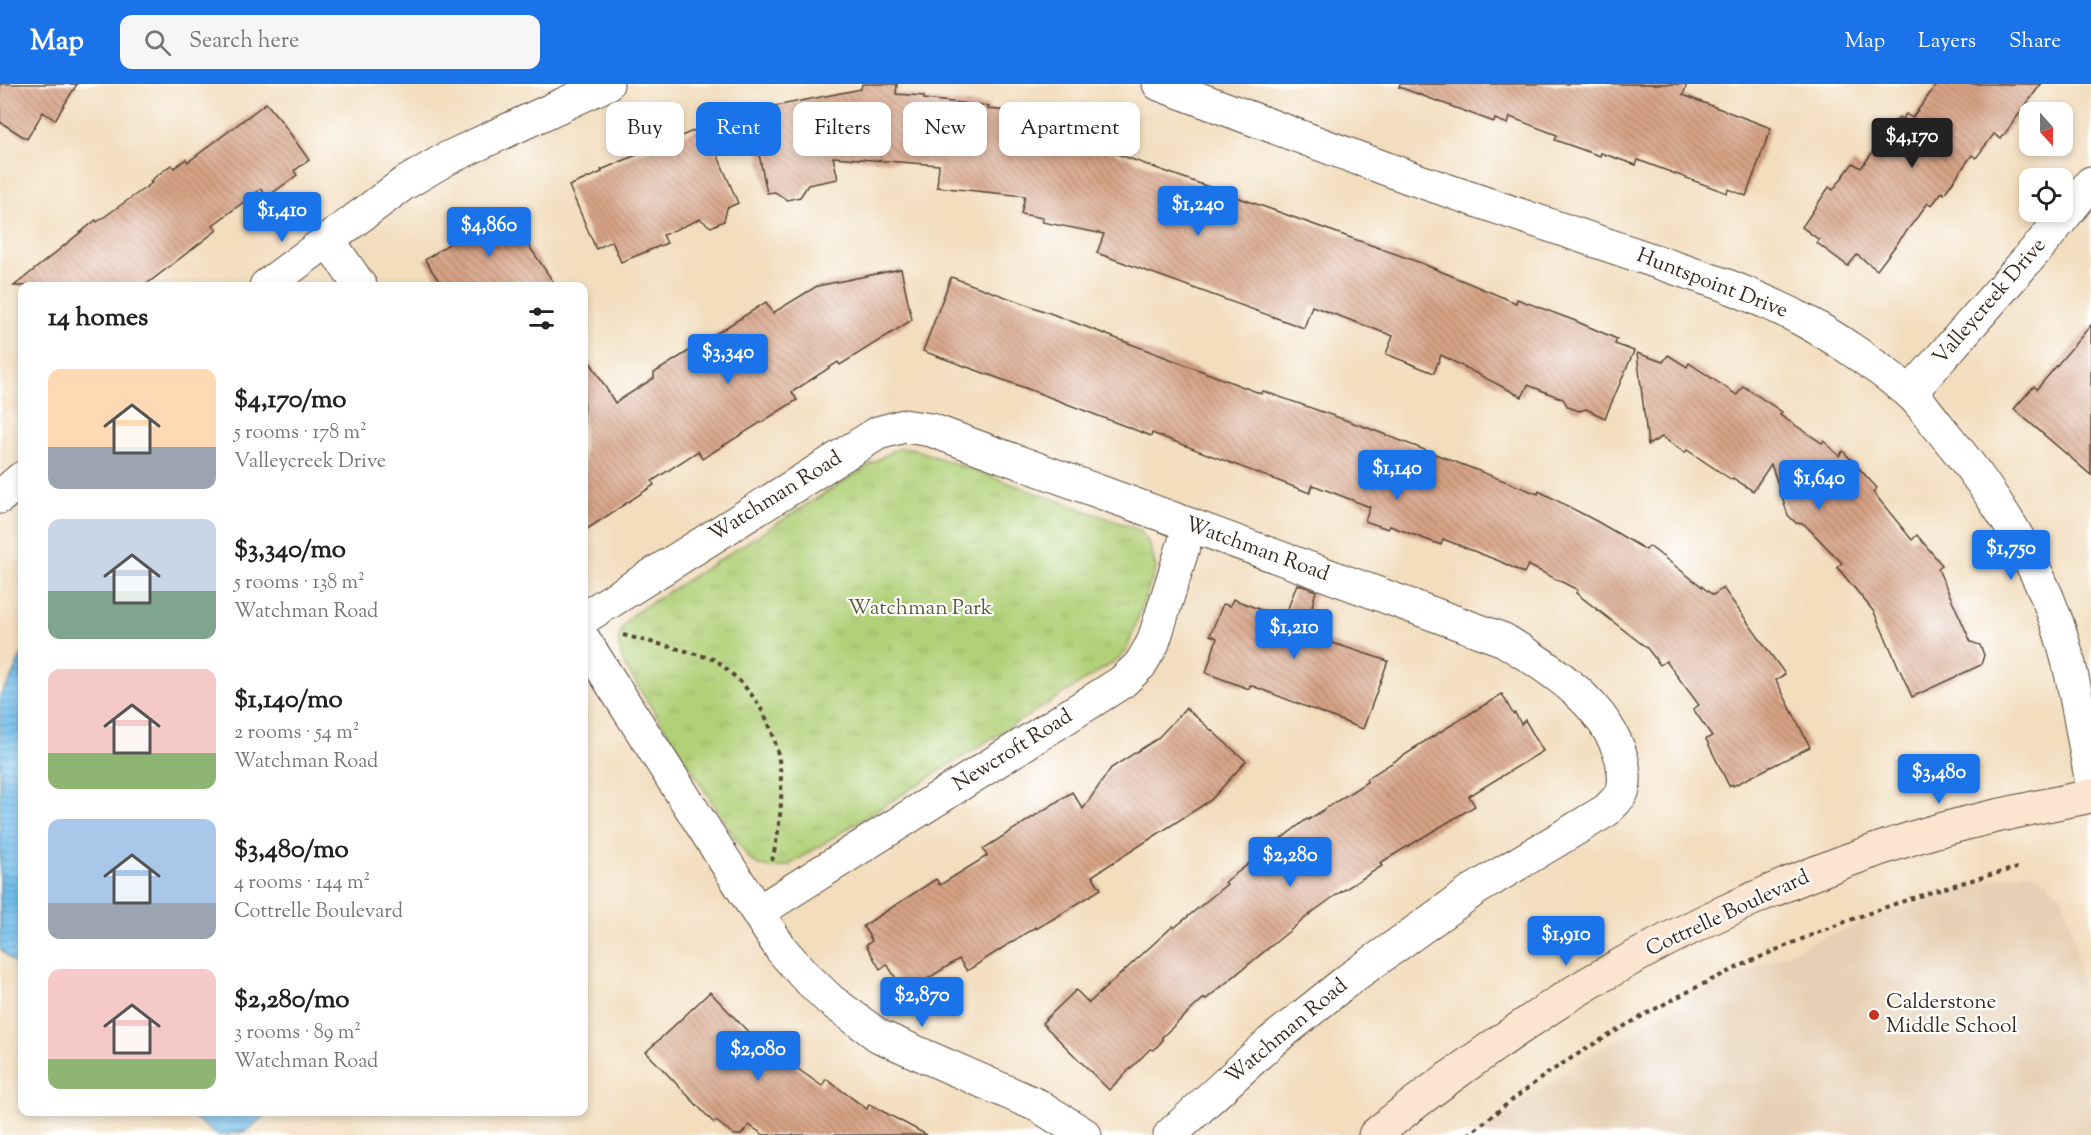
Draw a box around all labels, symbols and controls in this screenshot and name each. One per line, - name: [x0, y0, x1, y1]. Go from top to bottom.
- search box: [120, 15, 540, 69]
- text: Map: [30, 22, 84, 62]
- icon: search: [141, 26, 174, 59]
- text: Search here: [189, 26, 299, 58]
- text: Map: [1845, 27, 1885, 57]
- text: Layers: [1918, 27, 1976, 57]
- text: Share: [2009, 27, 2061, 57]
- chip: Buy: [606, 102, 684, 156]
- chip: Rent: [696, 102, 781, 156]
- chip: Filters: [793, 102, 891, 156]
- chip: New: [903, 102, 987, 156]
- chip: Apartment: [999, 102, 1140, 156]
- north arrow: [2019, 102, 2073, 156]
- map controls: [2019, 102, 2073, 222]
- pin: $4,170: [1863, 118, 1961, 169]
- text: $4,170: [1886, 123, 1938, 152]
- button: locate: [2019, 168, 2073, 222]
- pin: $1,240: [1149, 186, 1247, 237]
- text: $1,240: [1172, 191, 1224, 220]
- pin: $1,410: [233, 192, 331, 243]
- text: $1,410: [257, 197, 307, 226]
- pin: $4,860: [440, 207, 538, 258]
- text: $4,860: [461, 212, 517, 241]
- street label: Valleycreek Drive: [1926, 232, 2054, 372]
- street label: Huntspoint Drive: [1632, 241, 1792, 327]
- text: 14 homes: [48, 300, 148, 337]
- icon: filters: [525, 302, 558, 335]
- pin: $3,340: [679, 334, 777, 385]
- text: $3,340: [702, 339, 754, 368]
- text: $4,170/mo: [234, 382, 347, 419]
- icon: home: [96, 393, 168, 465]
- text: 5 rooms · 178 m²: [234, 419, 367, 448]
- street label: Watchman Road: [704, 444, 848, 550]
- text: Valleycreek Drive: [234, 448, 386, 477]
- pin: $1,140: [1348, 450, 1446, 501]
- text: $1,140: [1372, 455, 1422, 484]
- pin: $1,640: [1770, 460, 1868, 511]
- text: $1,640: [1793, 465, 1845, 494]
- street label: Watchman Road: [1181, 510, 1333, 590]
- pin: $1,750: [1962, 530, 2060, 581]
- text: $3,340/mo: [234, 532, 346, 569]
- text: $1,750: [1986, 535, 2036, 564]
- icon: home: [96, 543, 168, 615]
- text: 5 rooms · 138 m²: [234, 569, 365, 598]
- park label: Watchman Park: [848, 594, 993, 624]
- text: Watchman Road: [234, 598, 378, 627]
- pin: $1,210: [1245, 609, 1343, 660]
- text: $1,210: [1270, 614, 1319, 643]
- text: $1,140/mo: [234, 682, 343, 719]
- icon: home: [96, 693, 168, 765]
- street label: Newcroft Road: [947, 702, 1079, 800]
- text: 2 rooms · 54 m²: [234, 719, 359, 748]
- text: Watchman Road: [234, 748, 378, 777]
- pin: $3,480: [1890, 754, 1988, 805]
- text: $3,480: [1912, 759, 1966, 788]
- text: $3,480/mo: [234, 832, 349, 869]
- pin: $2,280: [1241, 837, 1339, 888]
- text: $2,280: [1263, 842, 1317, 871]
- icon: home: [96, 843, 168, 915]
- street label: Cottrelle Boulevard: [1641, 863, 1815, 965]
- text: 4 rooms · 144 m²: [234, 869, 370, 898]
- text: Cottrelle Boulevard: [234, 898, 403, 927]
- pin: $1,910: [1517, 916, 1615, 967]
- text: $1,910: [1542, 921, 1590, 950]
- street label: Watchman Road: [1219, 972, 1355, 1092]
- pin: $2,870: [873, 977, 971, 1028]
- text: $2,280/mo: [234, 982, 349, 1019]
- text: $2,870: [894, 982, 950, 1011]
- place label: Calderstone Middle School: [1886, 988, 2017, 1042]
- icon: home: [96, 993, 168, 1065]
- marker: Calderstone Middle School: [1867, 1008, 1881, 1022]
- text: 3 rooms · 89 m²: [234, 1019, 361, 1048]
- pin: $2,080: [709, 1031, 807, 1082]
- text: $2,080: [730, 1036, 786, 1065]
- text: Watchman Road: [234, 1048, 378, 1077]

